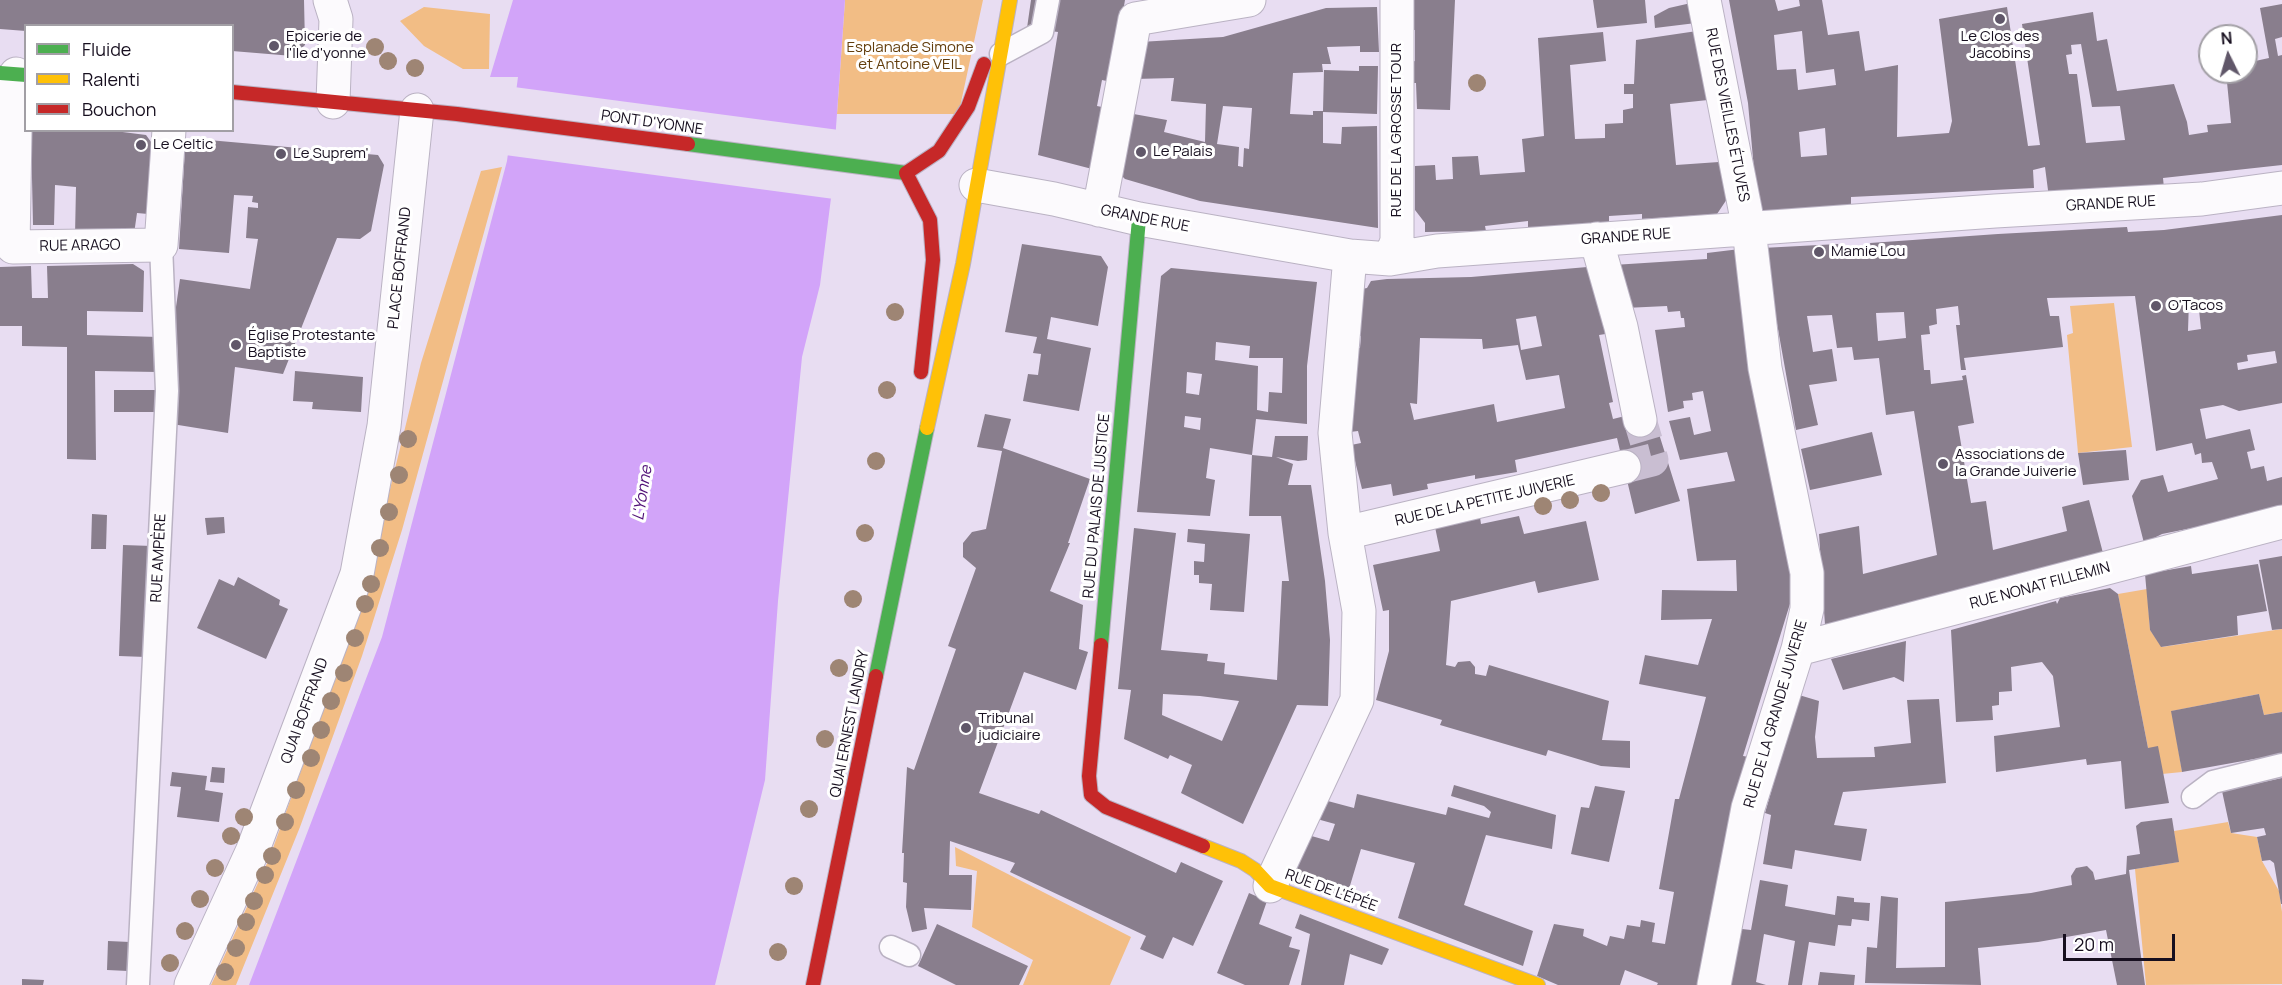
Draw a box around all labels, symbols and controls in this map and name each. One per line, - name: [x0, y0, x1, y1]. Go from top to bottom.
- marker: Le Clos des Jacobins: [1993, 12, 2007, 26]
- legend: [24, 24, 234, 132]
- north arrow: [2198, 24, 2258, 84]
- street label: RUE DES VIEILLES ÉTUVES: [1701, 27, 1753, 203]
- text: N: [2220, 27, 2233, 50]
- place label: Epicerie de l'Île d'yonne: [286, 28, 366, 63]
- place label: Le Clos des Jacobins: [1961, 28, 2039, 63]
- text: Fluide: [82, 37, 131, 61]
- marker: Epicerie de l'Île d'yonne: [267, 39, 281, 53]
- park label: Esplanade Simone et Antoine VEIL: [847, 39, 973, 74]
- street label: RUE DE LA GROSSE TOUR: [1388, 43, 1406, 217]
- text: Ralenti: [82, 67, 140, 91]
- text: Bouchon: [82, 97, 156, 121]
- street label: PONT D'YONNE: [600, 107, 704, 139]
- place label: Le Celtic: [153, 136, 213, 154]
- marker: Le Celtic: [134, 138, 148, 152]
- place label: Le Palais: [1153, 143, 1213, 161]
- place label: Le Suprem': [293, 145, 369, 163]
- marker: Le Palais: [1134, 145, 1148, 159]
- marker: Le Suprem': [274, 147, 288, 161]
- street label: GRANDE RUE: [2066, 193, 2156, 215]
- street label: GRANDE RUE: [1099, 202, 1191, 236]
- street label: PLACE BOFFRAND: [385, 206, 415, 330]
- street label: GRANDE RUE: [1581, 225, 1671, 249]
- street label: RUE ARAGO: [39, 236, 121, 256]
- place label: Mamie Lou: [1831, 243, 1905, 261]
- marker: Mamie Lou: [1812, 245, 1826, 259]
- place label: O'Tacos: [2168, 297, 2223, 315]
- marker: O'Tacos: [2149, 299, 2163, 313]
- place label: Église Protestante Baptiste: [248, 327, 375, 362]
- marker: Église Protestante Baptiste: [229, 338, 243, 352]
- street label: RUE DU PALAIS DE JUSTICE: [1080, 413, 1114, 599]
- place label: Associations de la Grande Juiverie: [1955, 446, 2076, 481]
- marker: Associations de la Grande Juiverie: [1936, 457, 1950, 471]
- water label: L'Yonne: [629, 464, 657, 522]
- street label: RUE DE LA PETITE JUIVERIE: [1393, 472, 1577, 530]
- street label: RUE AMPÈRE: [148, 513, 170, 603]
- street label: RUE NONAT FILLEMIN: [1968, 559, 2112, 613]
- street label: RUE DE LA GRANDE JUIVERIE: [1740, 618, 1812, 810]
- street label: QUAI ERNEST LANDRY: [827, 649, 873, 799]
- street label: QUAI BOFFRAND: [277, 656, 333, 766]
- place label: Tribunal judiciaire: [978, 710, 1040, 745]
- marker: Tribunal judiciaire: [959, 721, 973, 735]
- street label: RUE DE L'ÉPÉE: [1282, 866, 1380, 916]
- scale bar: [2066, 922, 2178, 960]
- text: 20 m: [2074, 932, 2114, 956]

